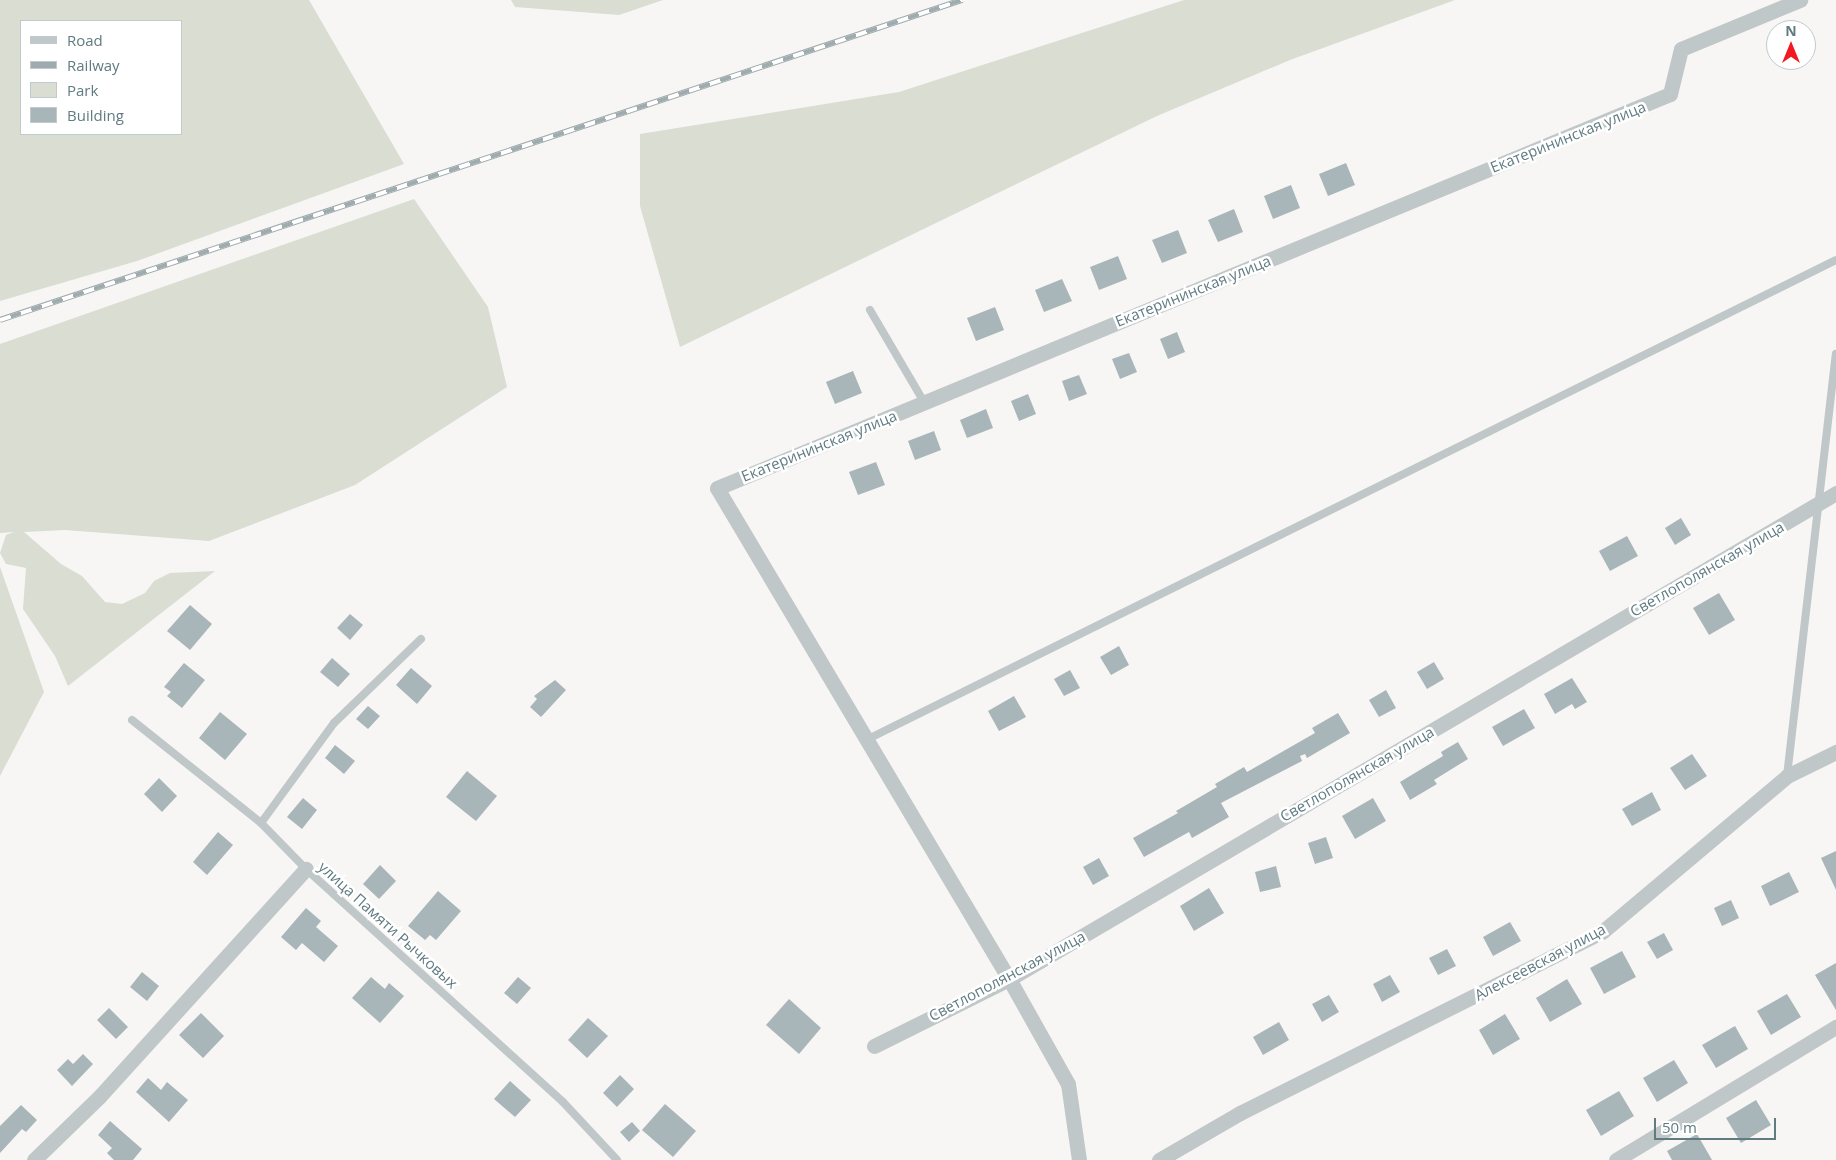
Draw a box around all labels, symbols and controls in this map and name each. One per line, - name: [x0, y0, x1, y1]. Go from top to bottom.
- legend: [20, 20, 182, 135]
- north arrow: [1766, 20, 1816, 70]
- text: N: [1785, 21, 1797, 40]
- text: Road: [67, 30, 103, 50]
- text: Railway: [67, 55, 120, 75]
- text: Park: [67, 80, 98, 100]
- street label: Екатерининская улица: [1488, 98, 1648, 176]
- text: Building: [67, 105, 124, 125]
- street label: Екатерининская улица: [1113, 252, 1273, 330]
- street label: Екатерининская улица: [739, 407, 899, 485]
- street label: Светлополянская улица: [1627, 518, 1787, 620]
- street label: Светлополянская улица: [1277, 723, 1437, 825]
- street label: улица Памяти Рычковых: [315, 858, 461, 992]
- street label: Алексеевская улица: [1471, 920, 1609, 1004]
- street label: Светлополянская улица: [926, 927, 1088, 1025]
- scale bar: [1656, 1108, 1778, 1140]
- text: 50 m: [1662, 1117, 1697, 1137]

